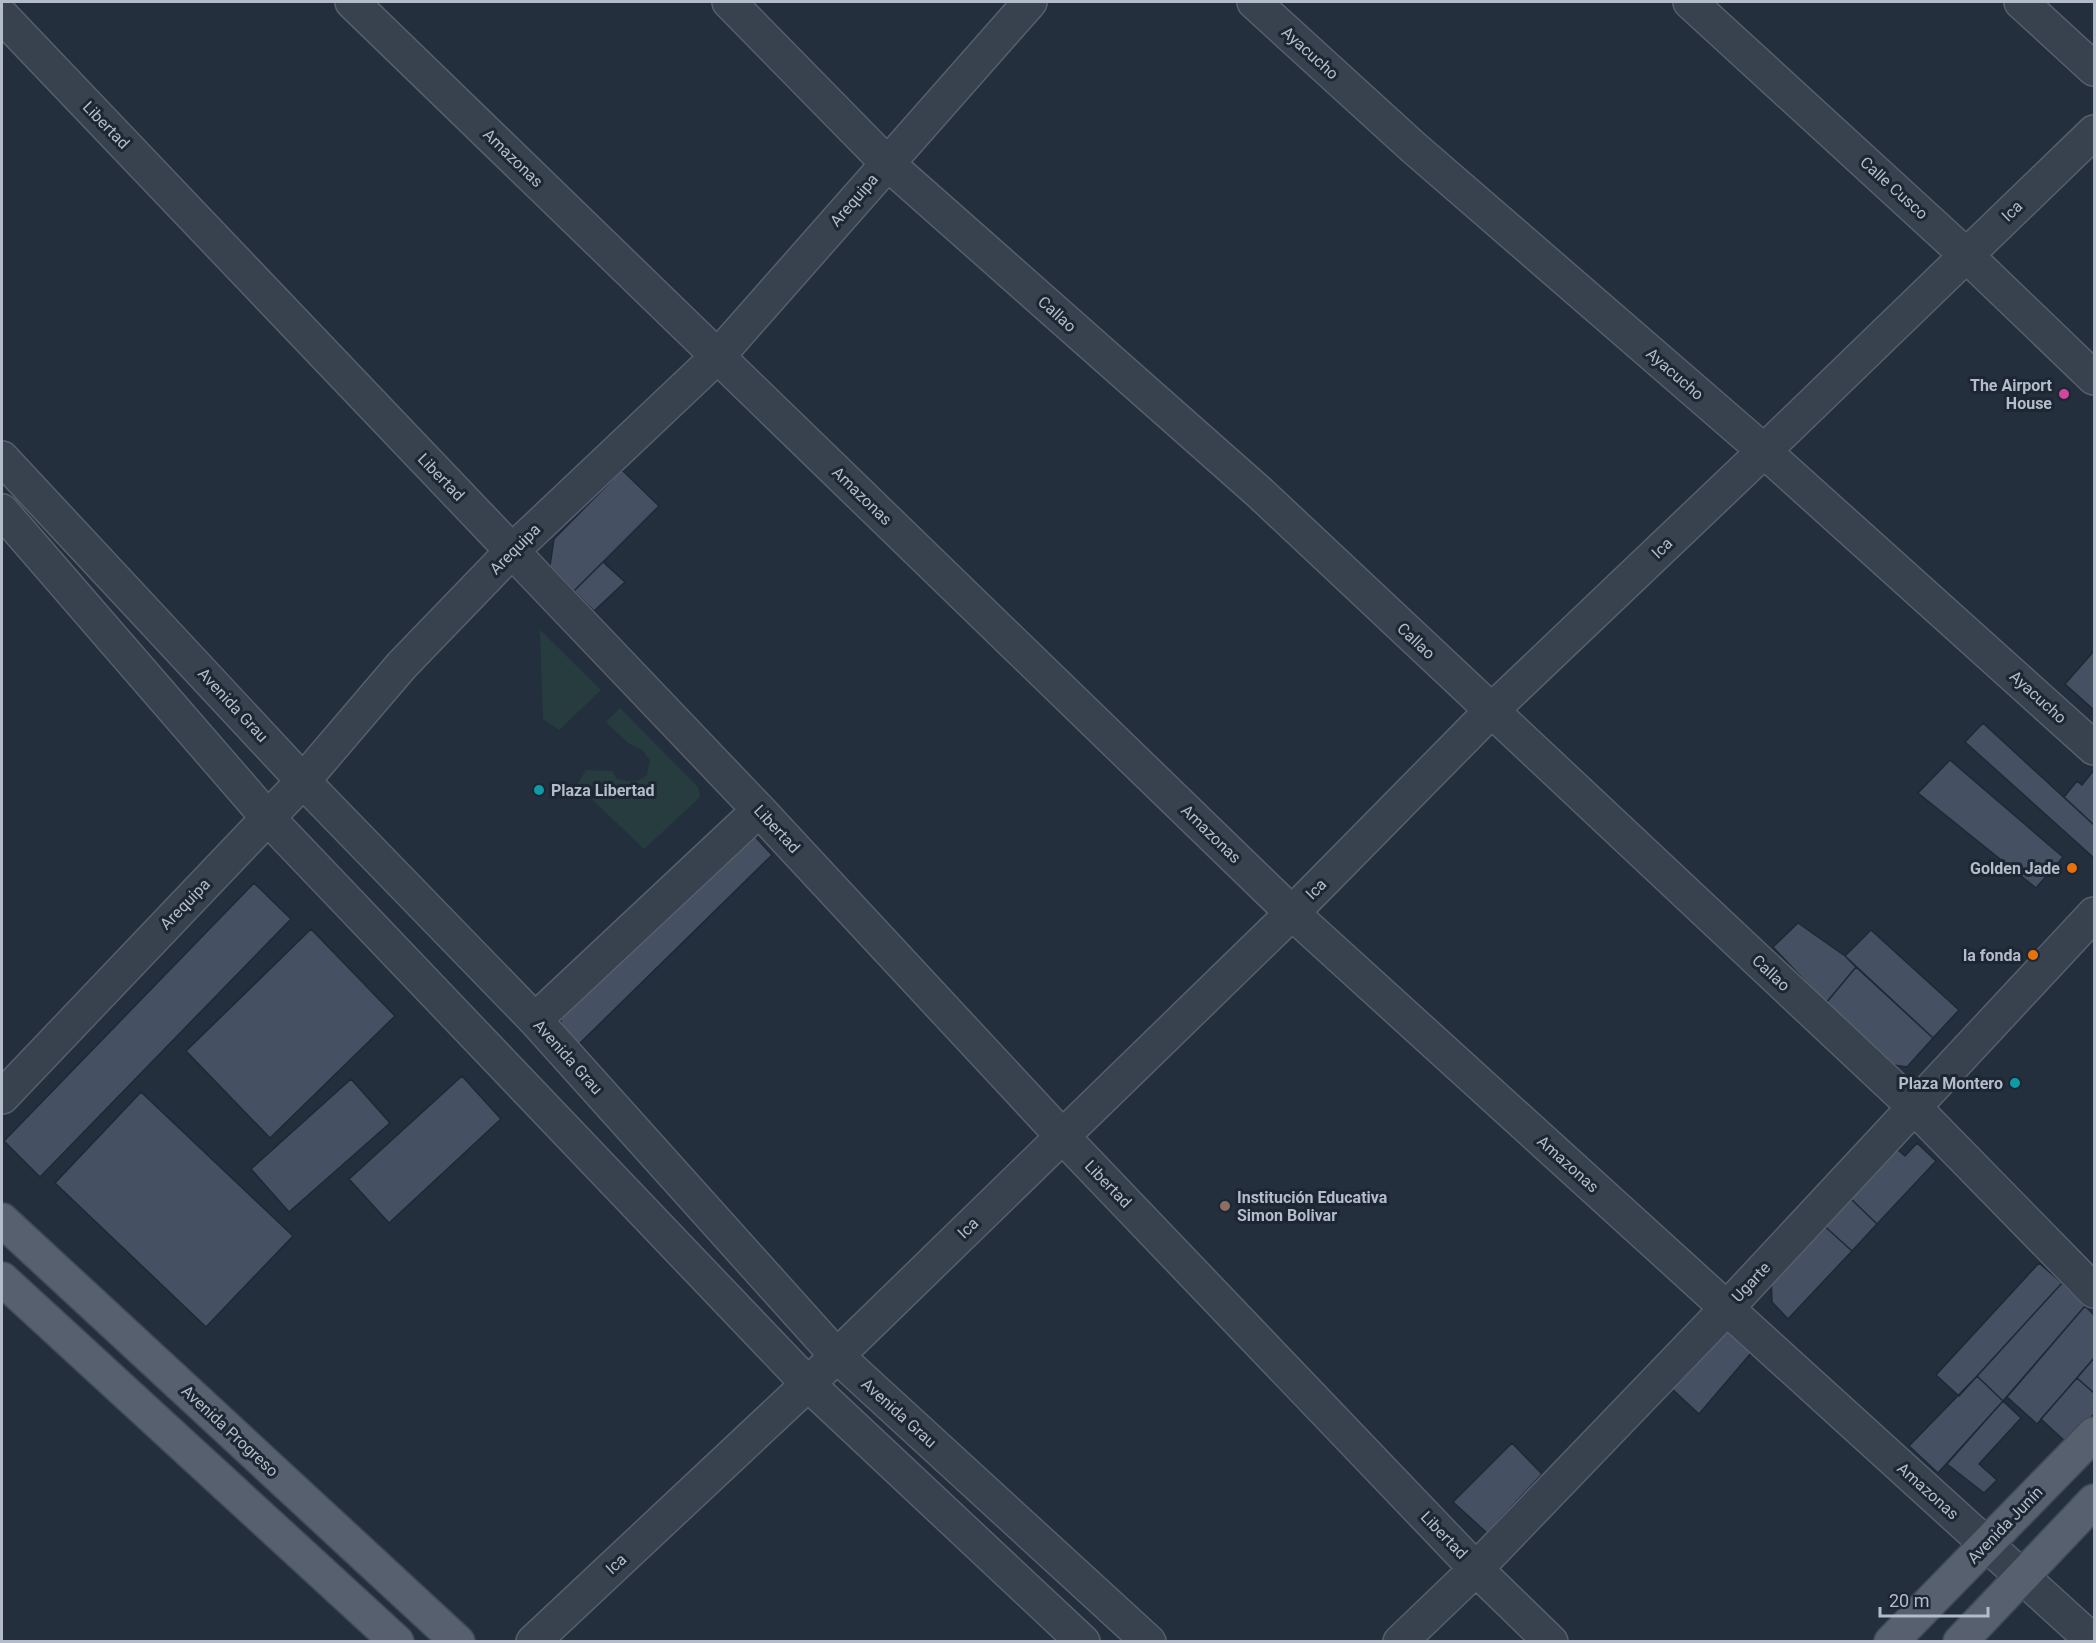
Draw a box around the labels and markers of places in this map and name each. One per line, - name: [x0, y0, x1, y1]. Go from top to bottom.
- place label: The Airport House: [1970, 376, 2053, 413]
- marker: The Airport House: [2057, 387, 2071, 401]
- place label: Plaza Libertad: [551, 781, 655, 800]
- marker: Plaza Libertad: [532, 783, 546, 797]
- place label: Golden Jade: [1970, 859, 2060, 878]
- marker: Golden Jade: [2065, 861, 2079, 875]
- place label: la fonda: [1963, 946, 2021, 965]
- marker: la fonda: [2026, 948, 2040, 962]
- place label: Plaza Montero: [1898, 1074, 2003, 1093]
- marker: Plaza Montero: [2008, 1076, 2022, 1090]
- place label: Institución Educativa Simon Bolivar: [1237, 1188, 1388, 1225]
- marker: Institución Educativa Simon Bolivar: [1218, 1199, 1232, 1213]

